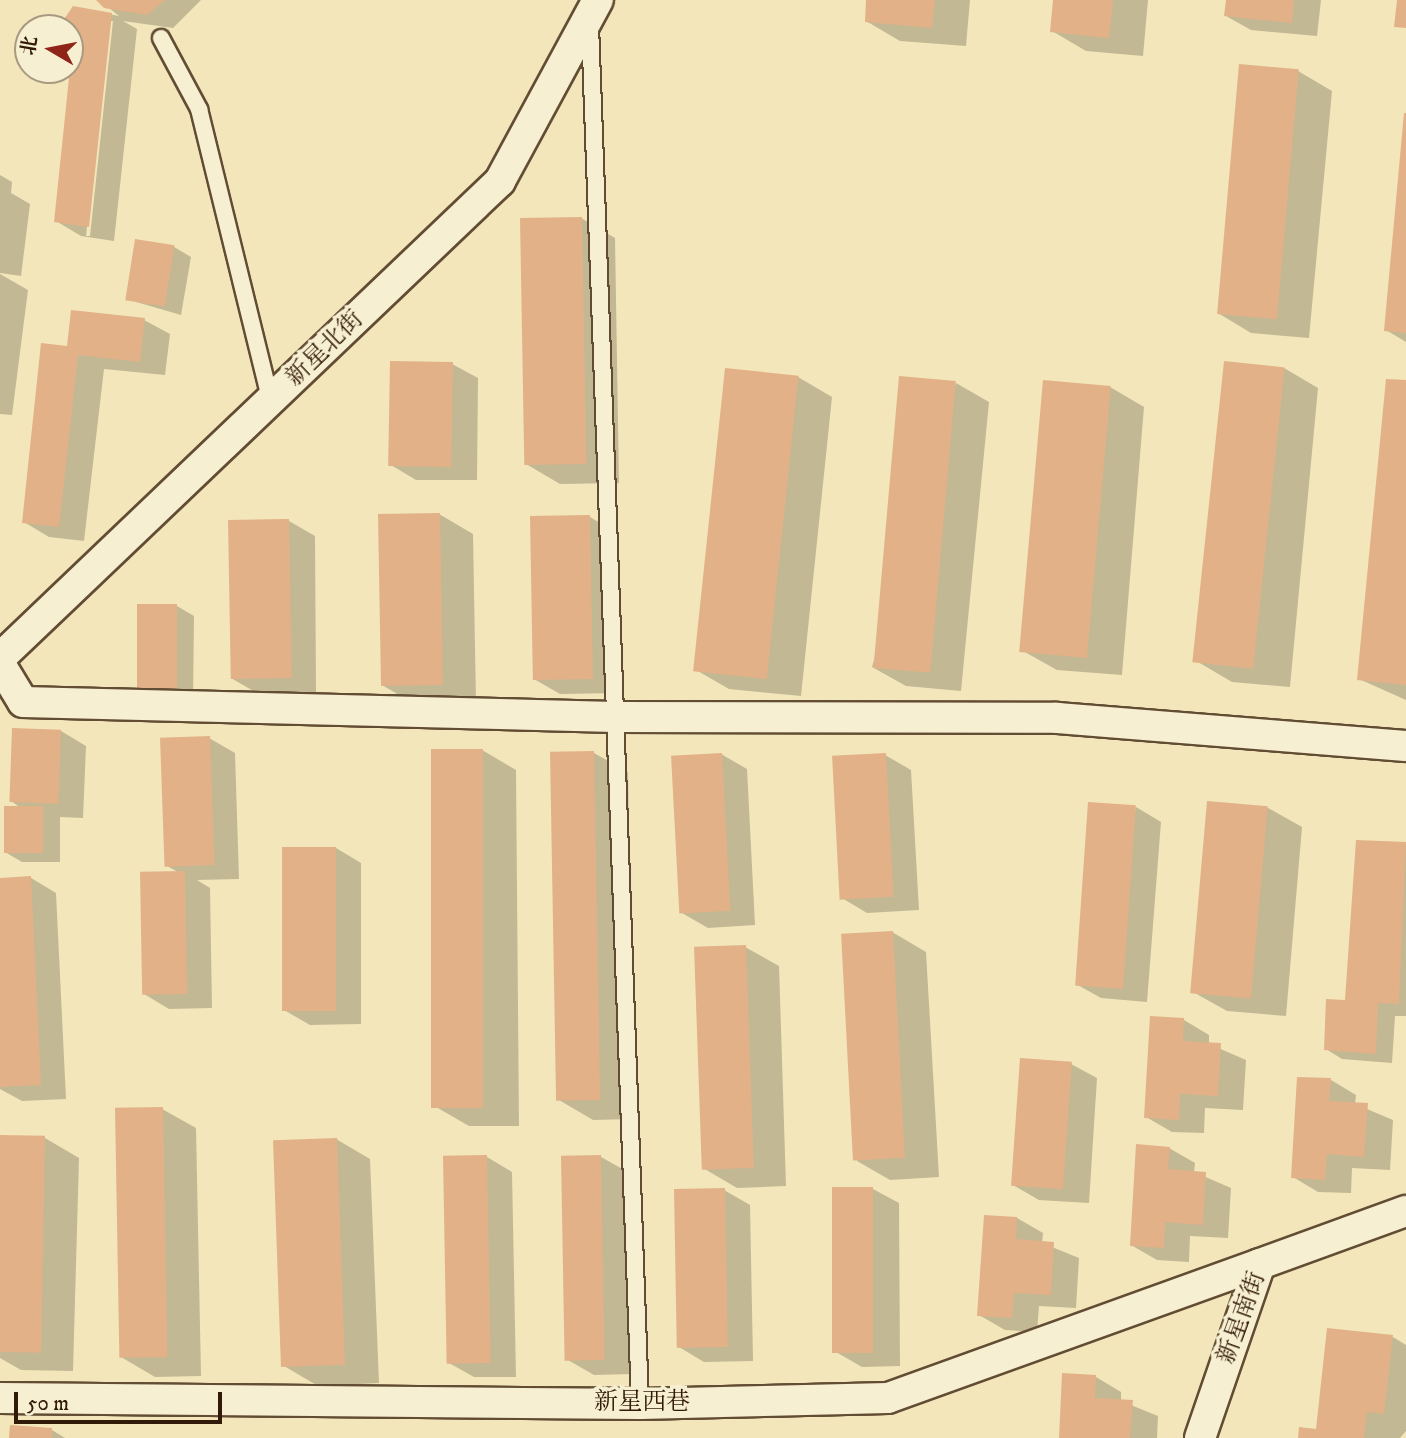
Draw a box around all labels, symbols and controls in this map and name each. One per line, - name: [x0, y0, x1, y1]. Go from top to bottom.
- north arrow: [14, 14, 84, 84]
- text: 北: [17, 34, 43, 57]
- street label: 新星北街: [280, 305, 370, 393]
- street label: 新星南街: [1212, 1268, 1272, 1368]
- scale bar: [18, 1378, 226, 1422]
- street label: 新星西巷: [594, 1389, 690, 1417]
- text: 50 m: [27, 1391, 69, 1417]

